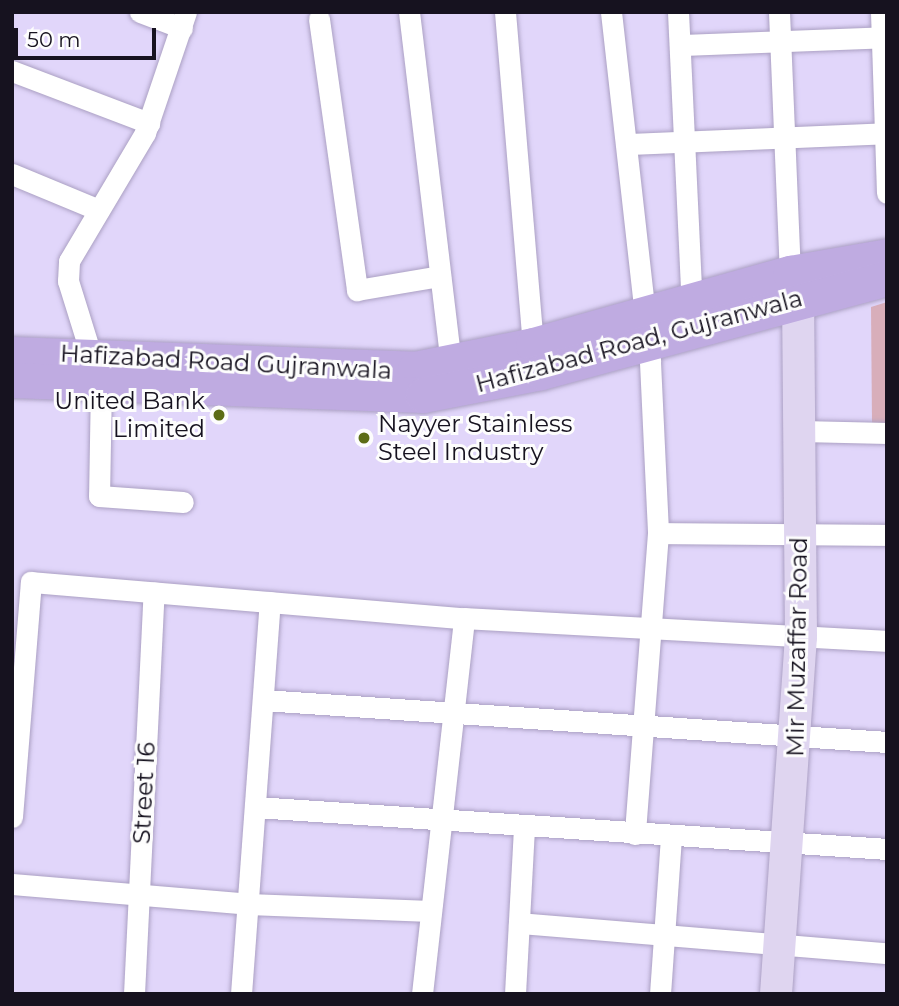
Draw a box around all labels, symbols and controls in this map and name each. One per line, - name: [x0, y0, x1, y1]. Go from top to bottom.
- scale bar: [18, 14, 159, 58]
- text: 50 m: [27, 27, 81, 52]
- street label: Hafizabad Road, Gujranwala: [472, 283, 806, 399]
- street label: Hafizabad Road Gujranwala: [59, 339, 393, 385]
- place label: United Bank Limited: [54, 387, 205, 443]
- marker: United Bank Limited: [211, 407, 227, 423]
- place label: Nayyer Stainless Steel Industry: [378, 410, 572, 466]
- marker: Nayyer Stainless Steel Industry: [356, 430, 372, 446]
- street label: Mir Muzaffar Road: [781, 537, 813, 757]
- street label: Street 16: [127, 741, 161, 845]

